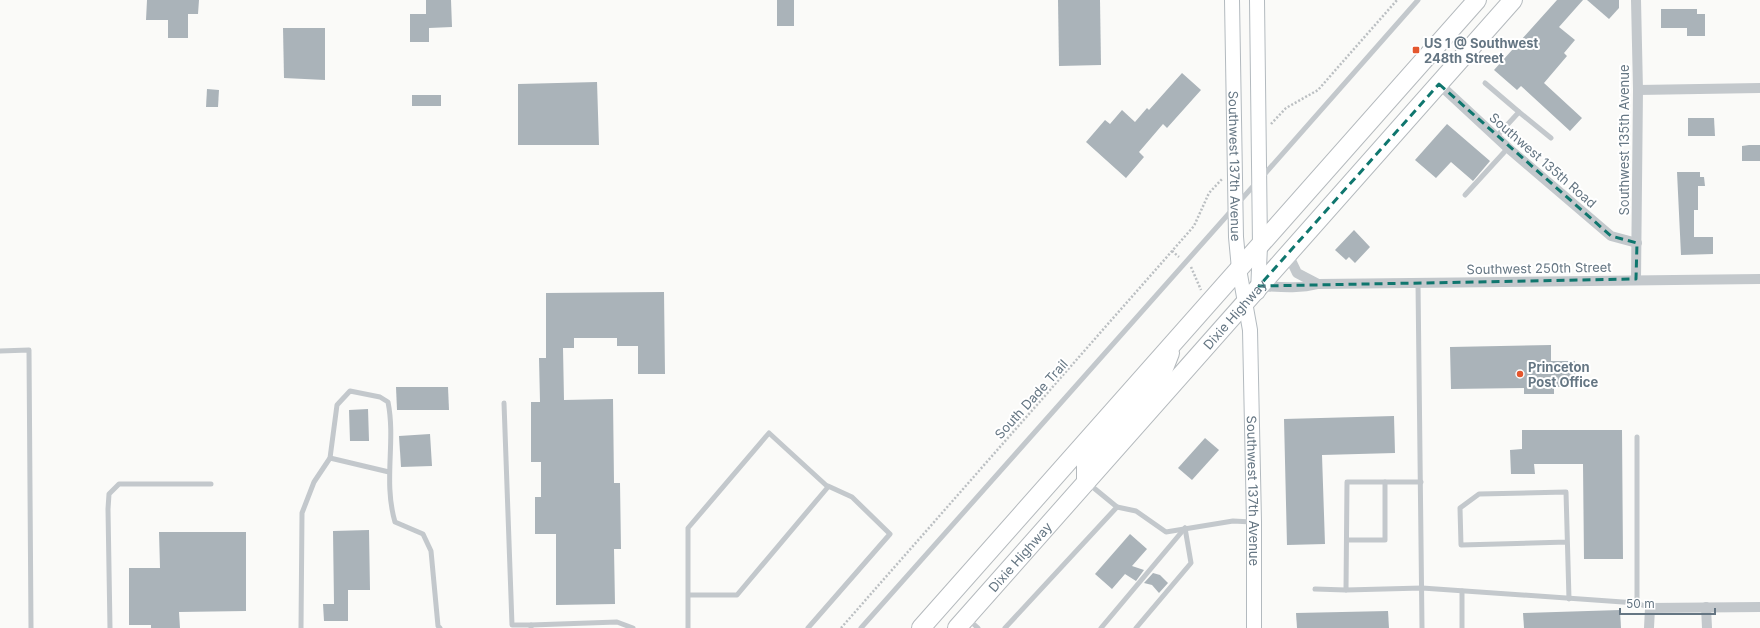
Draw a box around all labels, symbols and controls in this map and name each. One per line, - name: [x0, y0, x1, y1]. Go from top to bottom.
- place label: US 1 @ Southwest 248th Street: [1424, 35, 1538, 66]
- marker: US 1 @ Southwest 248th Street: [1411, 45, 1421, 55]
- street label: Southwest 135th Avenue: [1616, 65, 1632, 216]
- street label: Southwest 137th Avenue: [1226, 91, 1244, 242]
- street label: Southwest 135th Road: [1486, 109, 1600, 211]
- street label: Southwest 250th Street: [1466, 259, 1612, 277]
- street label: Dixie Highway: [1200, 276, 1270, 352]
- street label: South Dade Trail: [991, 356, 1071, 442]
- place label: Princeton Post Office: [1528, 359, 1599, 390]
- marker: Princeton Post Office: [1515, 369, 1525, 379]
- street label: Southwest 137th Avenue: [1244, 415, 1262, 566]
- street label: Dixie Highway: [985, 519, 1055, 595]
- scale bar: [1620, 590, 1715, 616]
- text: 50 m: [1626, 596, 1655, 611]

